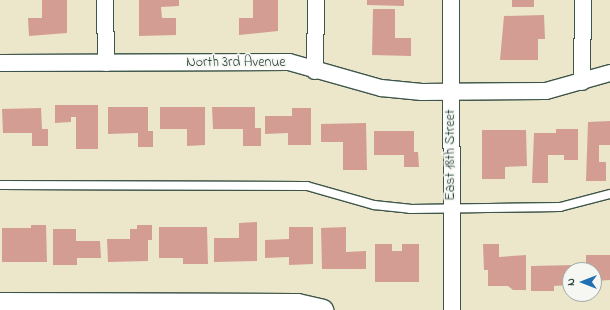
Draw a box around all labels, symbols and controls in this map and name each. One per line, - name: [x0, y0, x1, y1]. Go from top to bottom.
- street label: North 3rd Avenue: [186, 55, 286, 71]
- street label: East 18th Street: [443, 109, 459, 201]
- north arrow: [562, 262, 602, 302]
- text: N: [563, 278, 579, 286]

